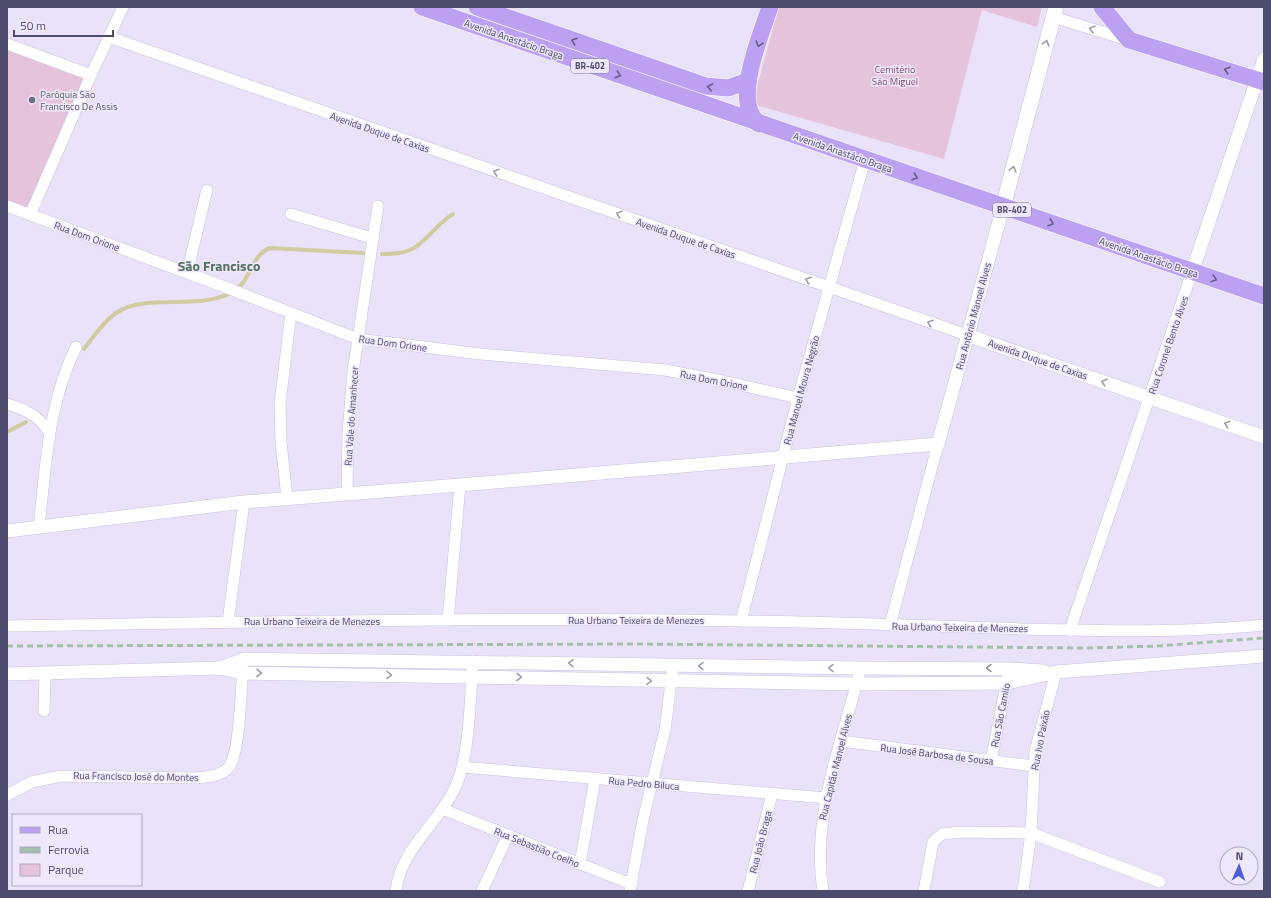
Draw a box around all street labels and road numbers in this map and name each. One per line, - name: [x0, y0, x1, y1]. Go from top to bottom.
- street label: Avenida Anastácio Braga: [462, 15, 565, 63]
- road number: BR-402: [571, 59, 609, 73]
- street label: Avenida Duque de Caxias: [328, 108, 432, 157]
- street label: Avenida Anastácio Braga: [791, 128, 894, 176]
- road number: BR-402: [993, 203, 1031, 217]
- street label: Avenida Duque de Caxias: [634, 214, 738, 263]
- street label: Rua Dom Orione: [52, 218, 122, 255]
- street label: Avenida Anastácio Braga: [1097, 233, 1200, 281]
- street label: Rua Antônio Manoel Alves: [952, 261, 995, 371]
- street label: Rua Coronel Bento Alves: [1145, 294, 1192, 396]
- street label: Rua Dom Orione: [358, 331, 428, 356]
- street label: Rua Manoel Moura Negrão: [780, 334, 823, 446]
- street label: Avenida Duque de Caxias: [986, 335, 1090, 384]
- street label: Rua Vale do Amanhecer: [341, 365, 362, 466]
- street label: Rua Dom Orione: [679, 367, 749, 394]
- street label: Rua Urbano Teixeira de Menezes: [568, 613, 704, 628]
- street label: Rua Urbano Teixeira de Menezes: [244, 614, 380, 629]
- street label: Rua Urbano Teixeira de Menezes: [892, 619, 1029, 636]
- street label: Rua São Camilo: [987, 682, 1014, 749]
- street label: Rua Ivo Paixão: [1027, 709, 1054, 772]
- street label: Rua Capitão Manoel Alves: [815, 712, 856, 822]
- street label: Rua José Barbosa de Sousa: [879, 740, 994, 769]
- street label: Rua Francisco José do Montes: [73, 768, 199, 785]
- street label: Rua Pedro Biluca: [608, 773, 680, 794]
- street label: Rua João Braga: [745, 809, 776, 875]
- street label: Rua Sebastião Coelho: [492, 823, 582, 871]

